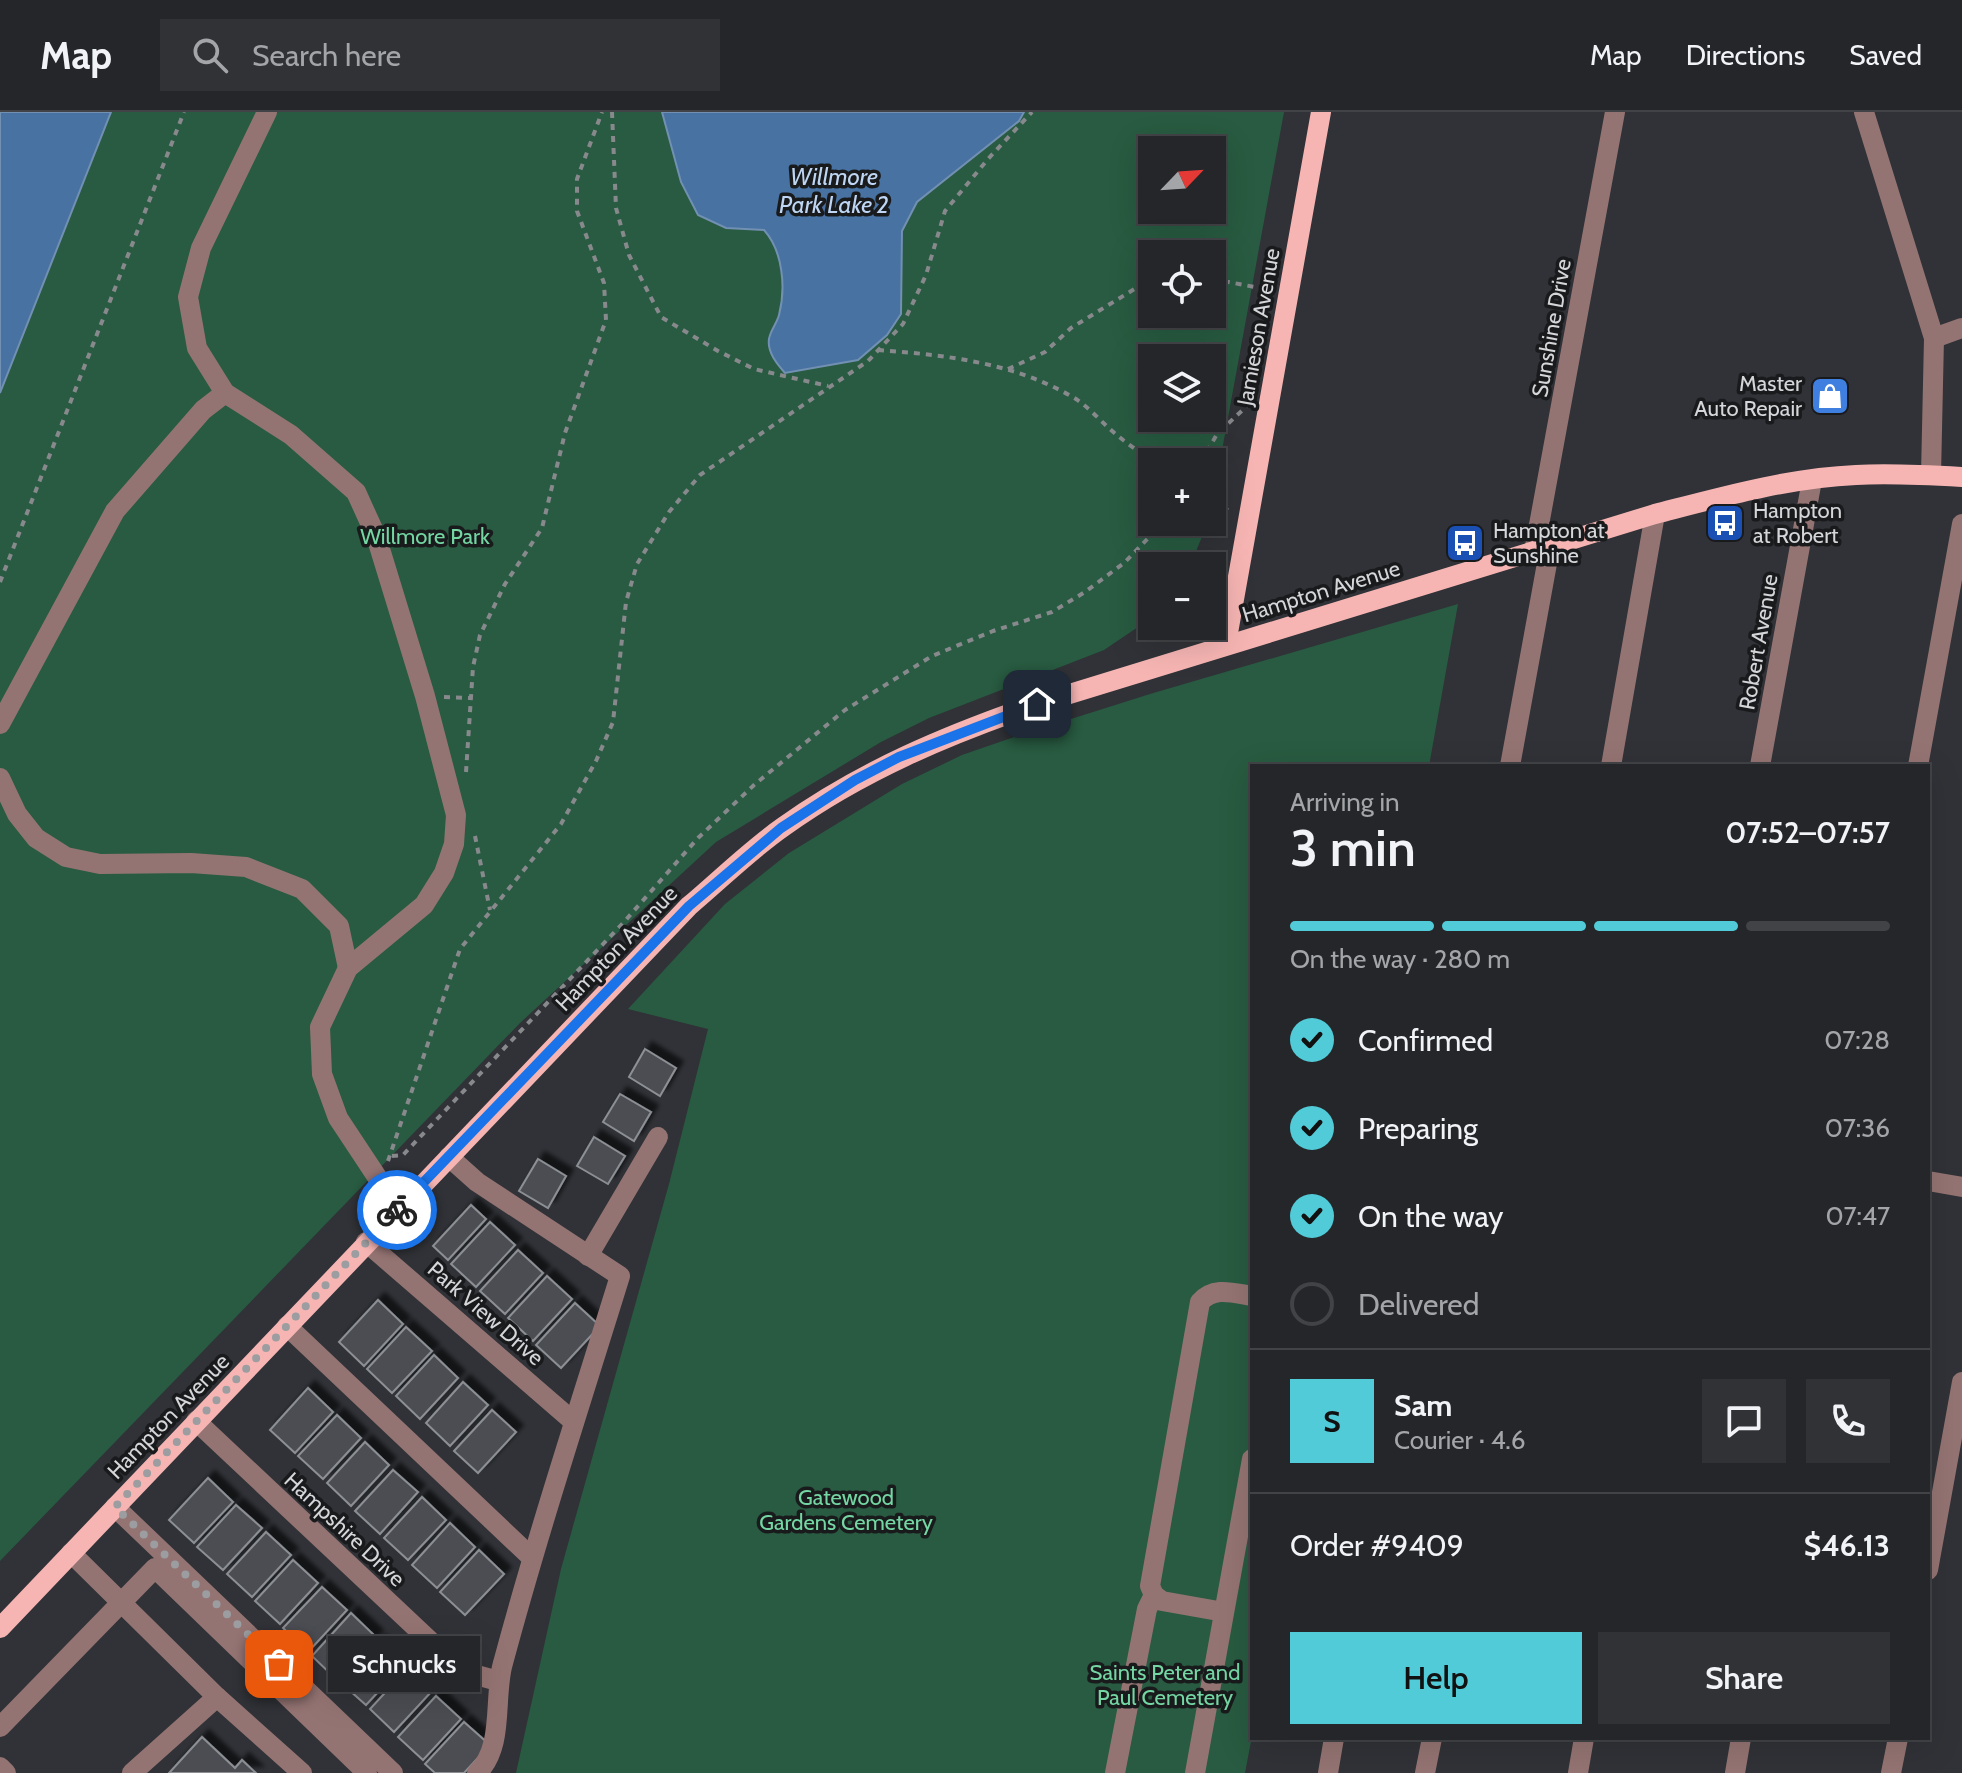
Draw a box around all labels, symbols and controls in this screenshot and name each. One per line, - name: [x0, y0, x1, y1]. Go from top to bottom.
- search box: [160, 19, 720, 91]
- text: Map: [40, 32, 112, 79]
- icon: search: [188, 33, 232, 77]
- text: Search here: [252, 37, 401, 74]
- text: Map: [1590, 38, 1642, 72]
- text: Directions: [1686, 38, 1805, 72]
- text: Saved: [1849, 38, 1922, 72]
- north arrow: [1138, 136, 1226, 224]
- map controls: [1138, 136, 1226, 640]
- water label: Willmore Park Lake 2: [779, 162, 889, 219]
- button: locate: [1138, 240, 1226, 328]
- street label: Jamieson Avenue: [1231, 246, 1286, 409]
- street label: Sunshine Drive: [1526, 257, 1577, 399]
- button: layers: [1138, 344, 1226, 432]
- place label: Master Auto Repair: [1694, 370, 1802, 422]
- shop icon: Master Auto Repair: [1809, 375, 1851, 417]
- button: +: [1138, 448, 1226, 536]
- place label: Hampton at Robert: [1753, 497, 1842, 549]
- bus stop icon: Hampton at Robert: [1704, 502, 1746, 544]
- place label: Hampton at Sunshine: [1493, 517, 1605, 569]
- bus stop icon: Hampton at Sunshine: [1444, 522, 1486, 564]
- park label: Willmore Park: [360, 523, 490, 550]
- button: −: [1138, 552, 1226, 640]
- street label: Hampton Avenue: [1239, 555, 1403, 628]
- street label: Robert Avenue: [1733, 572, 1784, 712]
- pin: [1003, 670, 1071, 738]
- icon: home: [1015, 682, 1059, 726]
- text: Arriving in: [1290, 786, 1400, 818]
- text: 07:52–07:57: [1725, 814, 1890, 851]
- text: 3 min: [1290, 816, 1416, 879]
- street label: Hampton Avenue: [550, 880, 683, 1017]
- text: On the way · 280 m: [1290, 943, 1510, 975]
- icon: check: [1290, 1018, 1334, 1062]
- text: Confirmed: [1358, 1022, 1493, 1059]
- text: 07:28: [1824, 1024, 1890, 1056]
- icon: check: [1290, 1106, 1334, 1150]
- text: Preparing: [1358, 1110, 1478, 1147]
- text: 07:36: [1825, 1112, 1890, 1144]
- courier: [357, 1170, 437, 1250]
- icon: bike: [375, 1188, 419, 1232]
- icon: check: [1290, 1194, 1334, 1238]
- text: On the way: [1358, 1198, 1503, 1235]
- text: 07:47: [1826, 1200, 1890, 1232]
- street label: Park View Drive: [422, 1256, 549, 1371]
- text: Delivered: [1358, 1286, 1479, 1323]
- street label: Hampton Avenue: [102, 1348, 235, 1485]
- button: chat: [1702, 1379, 1786, 1463]
- button: phone: [1806, 1379, 1890, 1463]
- text: Sam: [1394, 1387, 1452, 1424]
- text: S: [1323, 1403, 1341, 1440]
- text: Courier · 4.6: [1394, 1424, 1526, 1456]
- street label: Hampshire Drive: [279, 1467, 411, 1592]
- park label: Gatewood Gardens Cemetery: [759, 1484, 933, 1536]
- text: Order #9409: [1290, 1527, 1464, 1564]
- text: $46.13: [1804, 1527, 1890, 1564]
- pin: [245, 1630, 313, 1698]
- button: Help: [1290, 1632, 1582, 1724]
- button: Share: [1598, 1632, 1890, 1724]
- callout: Schnucks: [327, 1636, 479, 1692]
- icon: bag: [257, 1642, 301, 1686]
- text: Schnucks: [352, 1648, 456, 1680]
- park label: Saints Peter and Paul Cemetery: [1090, 1659, 1240, 1711]

